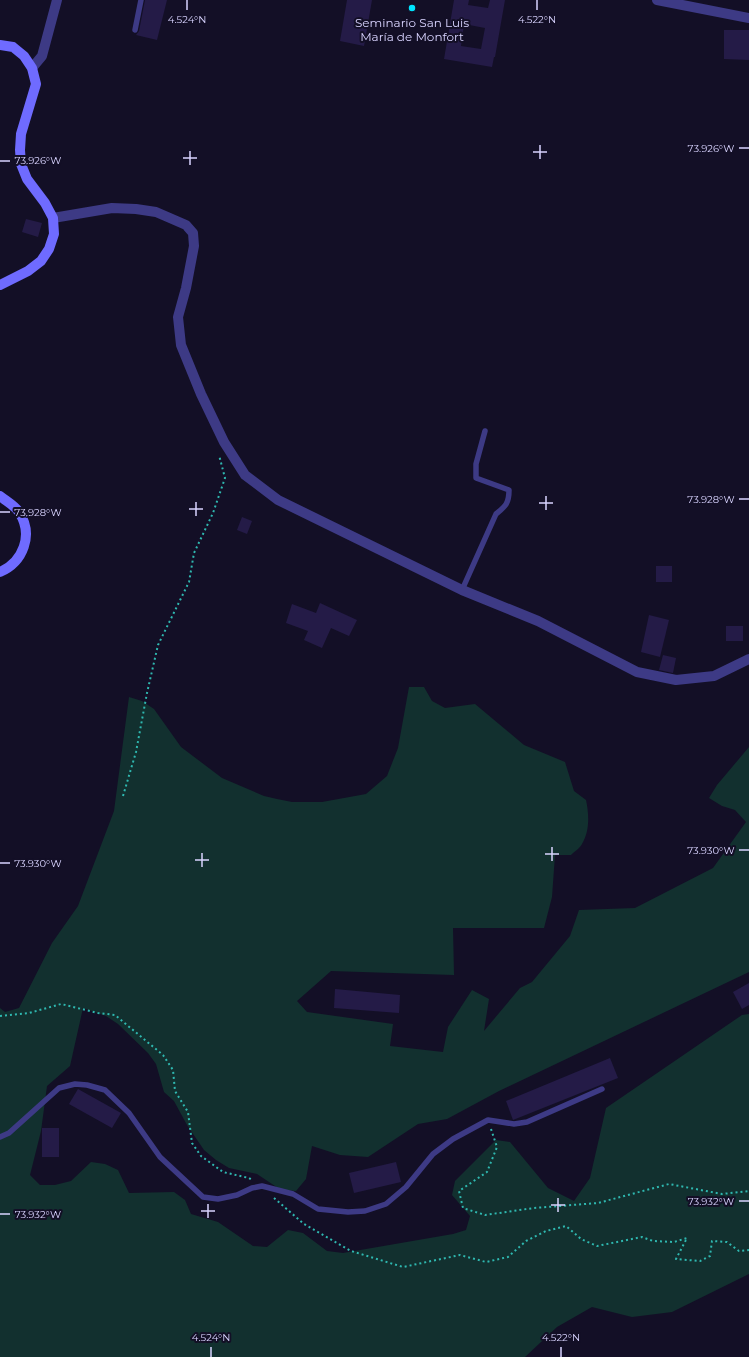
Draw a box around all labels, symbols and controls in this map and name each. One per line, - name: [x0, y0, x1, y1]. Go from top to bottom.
- marker: Seminario San Luis María de Monfort: [407, 3, 417, 13]
- text: 4.524°N: [168, 13, 206, 26]
- text: 4.522°N: [518, 13, 556, 26]
- place label: Seminario San Luis María de Monfort: [355, 15, 469, 44]
- text: 73.926°W: [688, 142, 734, 155]
- text: 73.926°W: [15, 154, 61, 167]
- text: 73.928°W: [687, 493, 735, 506]
- text: 73.928°W: [14, 506, 62, 519]
- text: 73.930°W: [687, 844, 735, 857]
- text: 73.930°W: [14, 857, 62, 870]
- text: 73.932°W: [688, 1195, 734, 1208]
- text: 73.932°W: [15, 1208, 61, 1221]
- text: 4.524°N: [192, 1331, 230, 1344]
- text: 4.522°N: [542, 1331, 580, 1344]

